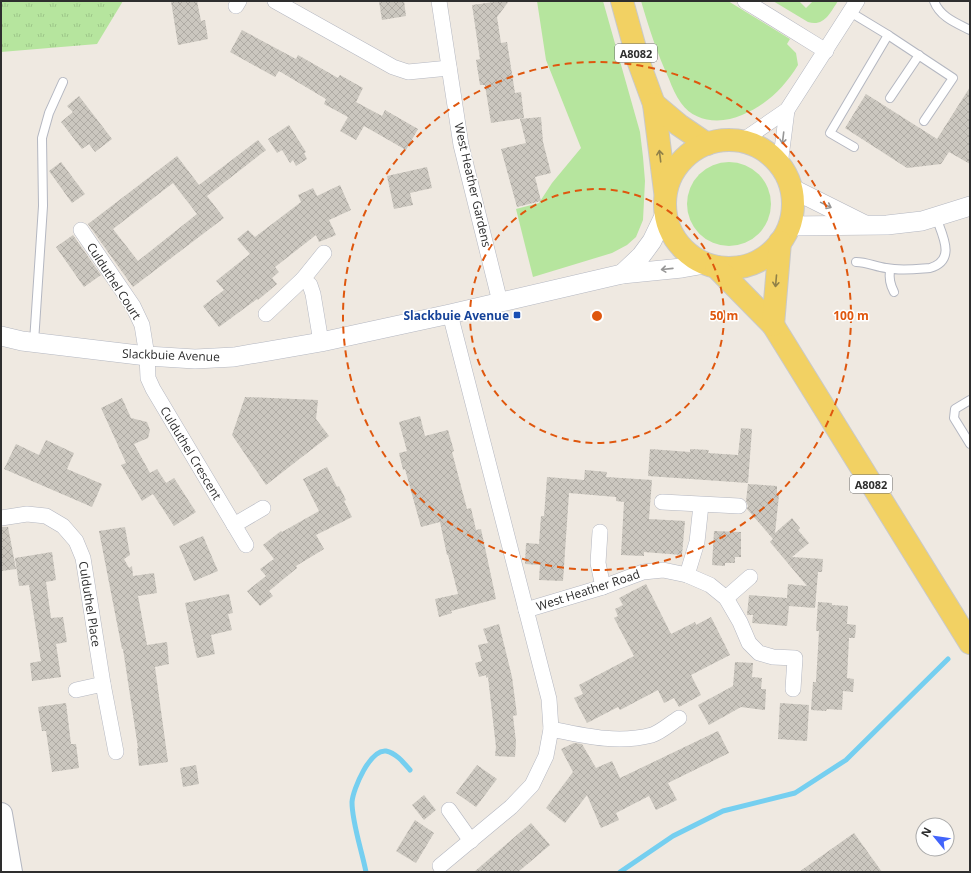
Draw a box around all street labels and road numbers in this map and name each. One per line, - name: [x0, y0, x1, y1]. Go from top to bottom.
- road number: A8082: [615, 44, 657, 62]
- street label: West Heather Gardens: [450, 121, 496, 249]
- street label: Culduthel Court: [83, 239, 145, 323]
- street label: Slackbuie Avenue: [122, 345, 220, 365]
- street label: Culduthel Crescent: [156, 403, 226, 503]
- road number: A8082: [850, 475, 892, 493]
- street label: Culduthel Place: [75, 560, 105, 648]
- street label: West Heather Road: [534, 565, 642, 615]

